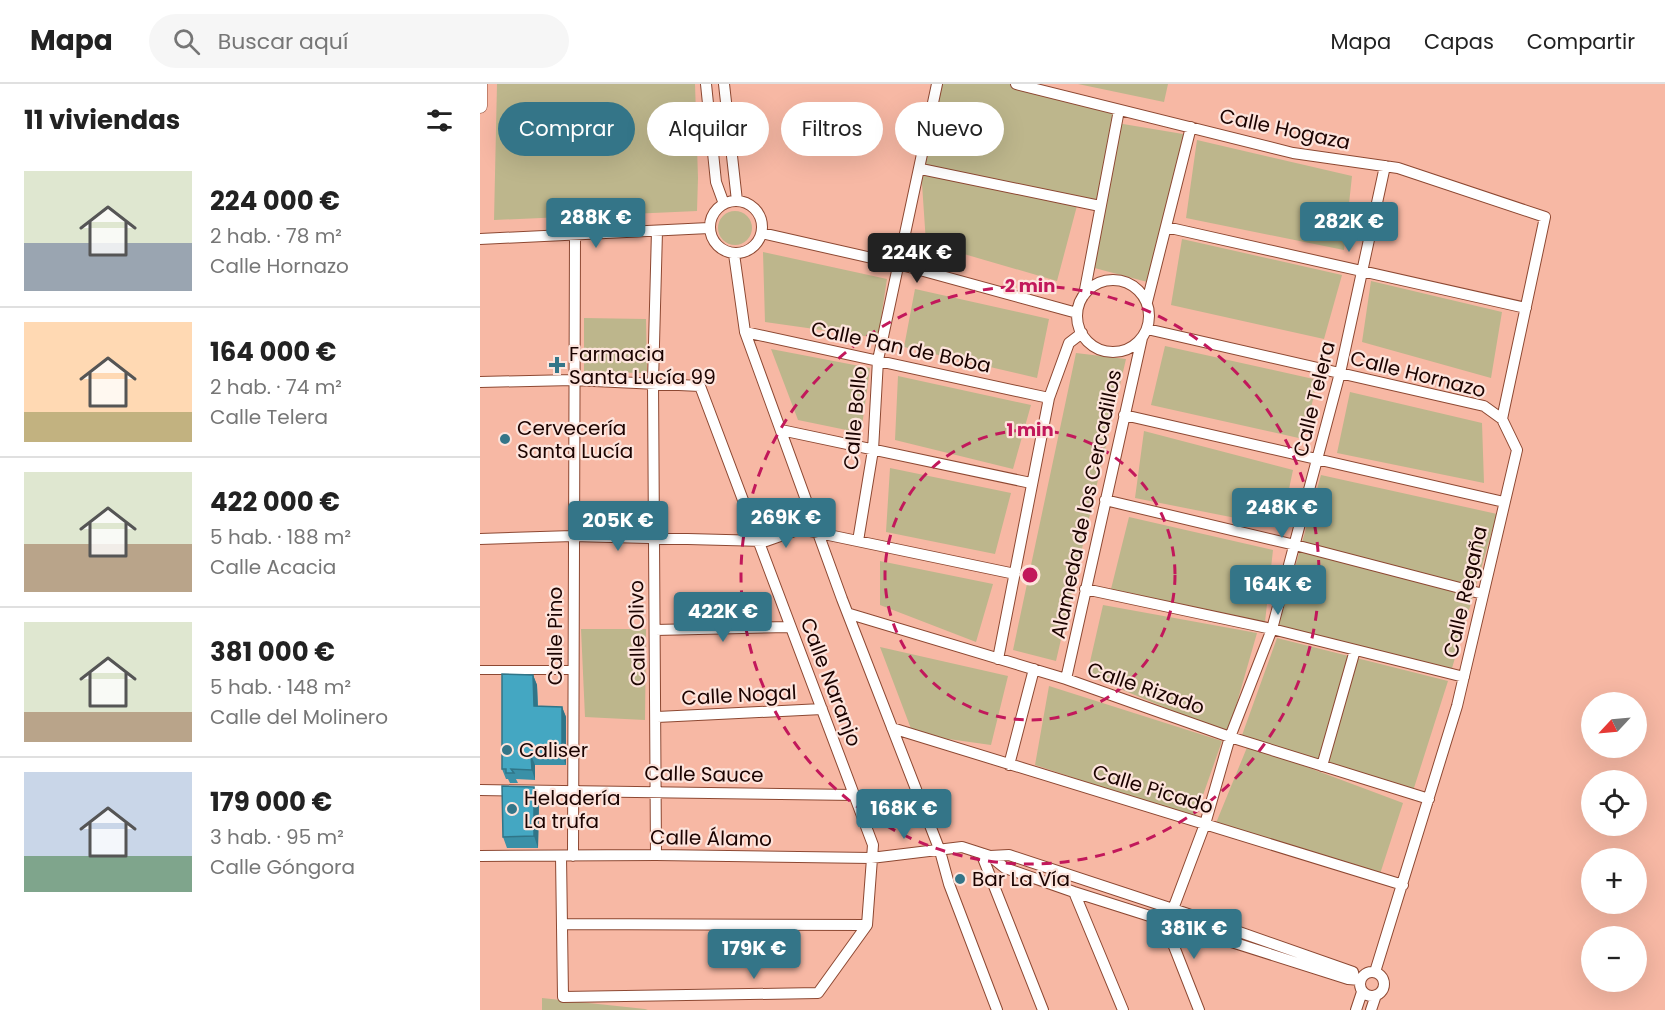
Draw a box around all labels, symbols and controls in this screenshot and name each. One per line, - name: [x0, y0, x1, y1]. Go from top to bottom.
- search box: [149, 14, 569, 68]
- text: Mapa: [30, 21, 113, 60]
- icon: search: [170, 25, 203, 58]
- text: Buscar aquí: [218, 26, 348, 57]
- text: Mapa: [1330, 27, 1391, 56]
- text: Capas: [1424, 27, 1494, 56]
- text: Compartir: [1527, 27, 1635, 56]
- street label: Calle Hogaza: [1217, 101, 1353, 157]
- text: 11 viviendas: [24, 102, 180, 138]
- chip: Comprar: [498, 102, 635, 156]
- chip: Alquilar: [647, 102, 769, 156]
- chip: Filtros: [781, 102, 883, 156]
- chip: Nuevo: [895, 102, 1004, 156]
- icon: filters: [423, 104, 456, 137]
- text: 224 000 €: [210, 183, 340, 219]
- icon: home: [72, 195, 144, 267]
- pin: 288K €: [547, 198, 645, 249]
- pin: 282K €: [1300, 202, 1398, 253]
- text: 288K €: [560, 203, 632, 231]
- text: 282K €: [1314, 207, 1384, 235]
- text: 2 hab. · 78 m²: [210, 222, 342, 250]
- pin: 224K €: [868, 233, 966, 284]
- text: 224K €: [882, 238, 952, 266]
- text: Calle Hornazo: [210, 252, 349, 280]
- text: 2 min: [1005, 273, 1055, 298]
- street label: Calle Pan de Boba: [809, 314, 993, 380]
- text: 164 000 €: [210, 334, 337, 370]
- street label: Calle Telera: [1286, 338, 1342, 460]
- place label: Farmacia Santa Lucía 99: [569, 340, 716, 391]
- street label: Calle Hornazo: [1347, 344, 1489, 404]
- icon: home: [72, 346, 144, 418]
- marker: Farmacia Santa Lucía 99: [550, 358, 564, 372]
- street label: Calle Bollo: [837, 365, 873, 471]
- street label: Alameda de los Cercadillos: [1044, 367, 1128, 641]
- text: 2 hab. · 74 m²: [210, 373, 342, 401]
- text: Calle Telera: [210, 403, 328, 431]
- place label: Cervecería Santa Lucía: [517, 414, 633, 465]
- text: 1 min: [1006, 417, 1054, 442]
- marker: Cervecería Santa Lucía: [498, 432, 512, 446]
- text: 422 000 €: [210, 484, 340, 520]
- pin: 248K €: [1233, 488, 1331, 539]
- text: 248K €: [1246, 493, 1318, 521]
- icon: home: [72, 496, 144, 568]
- pin: 269K €: [737, 498, 835, 549]
- pin: 205K €: [569, 501, 667, 552]
- text: 269K €: [751, 503, 821, 531]
- text: 205K €: [582, 506, 654, 534]
- text: 5 hab. · 188 m²: [210, 523, 351, 551]
- street label: Calle Regaña: [1436, 523, 1494, 661]
- text: Calle Acacia: [210, 553, 336, 581]
- centre of rings: [1020, 565, 1040, 585]
- pin: 164K €: [1229, 565, 1327, 616]
- text: 164K €: [1244, 570, 1312, 598]
- street label: Calle Olivo: [622, 580, 652, 686]
- street label: Calle Pino: [541, 587, 569, 685]
- pin: 422K €: [674, 592, 772, 643]
- text: 422K €: [688, 597, 758, 625]
- street label: Calle Naranjo: [794, 614, 868, 750]
- text: 381 000 €: [210, 634, 335, 670]
- icon: home: [72, 646, 144, 718]
- street label: Calle Rizado: [1083, 655, 1209, 721]
- text: 5 hab. · 148 m²: [210, 673, 351, 701]
- street label: Calle Nogal: [681, 678, 797, 712]
- north arrow: [1581, 692, 1647, 758]
- map controls: [1581, 692, 1647, 992]
- text: Calle del Molinero: [210, 703, 388, 731]
- place label: Caliser: [519, 736, 588, 764]
- marker: Caliser: [500, 743, 514, 757]
- street label: Calle Picado: [1089, 757, 1217, 821]
- street label: Calle Sauce: [644, 759, 764, 789]
- button: locate: [1581, 770, 1647, 836]
- text: 179 000 €: [210, 784, 332, 820]
- place label: Heladería La trufa: [524, 784, 621, 835]
- pin: 168K €: [855, 789, 953, 840]
- text: 168K €: [870, 794, 938, 822]
- icon: home: [72, 796, 144, 868]
- marker: Heladería La trufa: [505, 802, 519, 816]
- text: 3 hab. · 95 m²: [210, 823, 344, 851]
- street label: Calle Álamo: [650, 823, 772, 853]
- button: +: [1581, 848, 1647, 914]
- text: Calle Góngora: [210, 853, 355, 881]
- place label: Bar La Vía: [972, 865, 1070, 893]
- marker: Bar La Vía: [953, 872, 967, 886]
- pin: 381K €: [1145, 909, 1243, 960]
- text: 381K €: [1161, 914, 1227, 942]
- button: −: [1581, 926, 1647, 992]
- pin: 179K €: [705, 929, 803, 980]
- text: 179K €: [722, 934, 786, 962]

